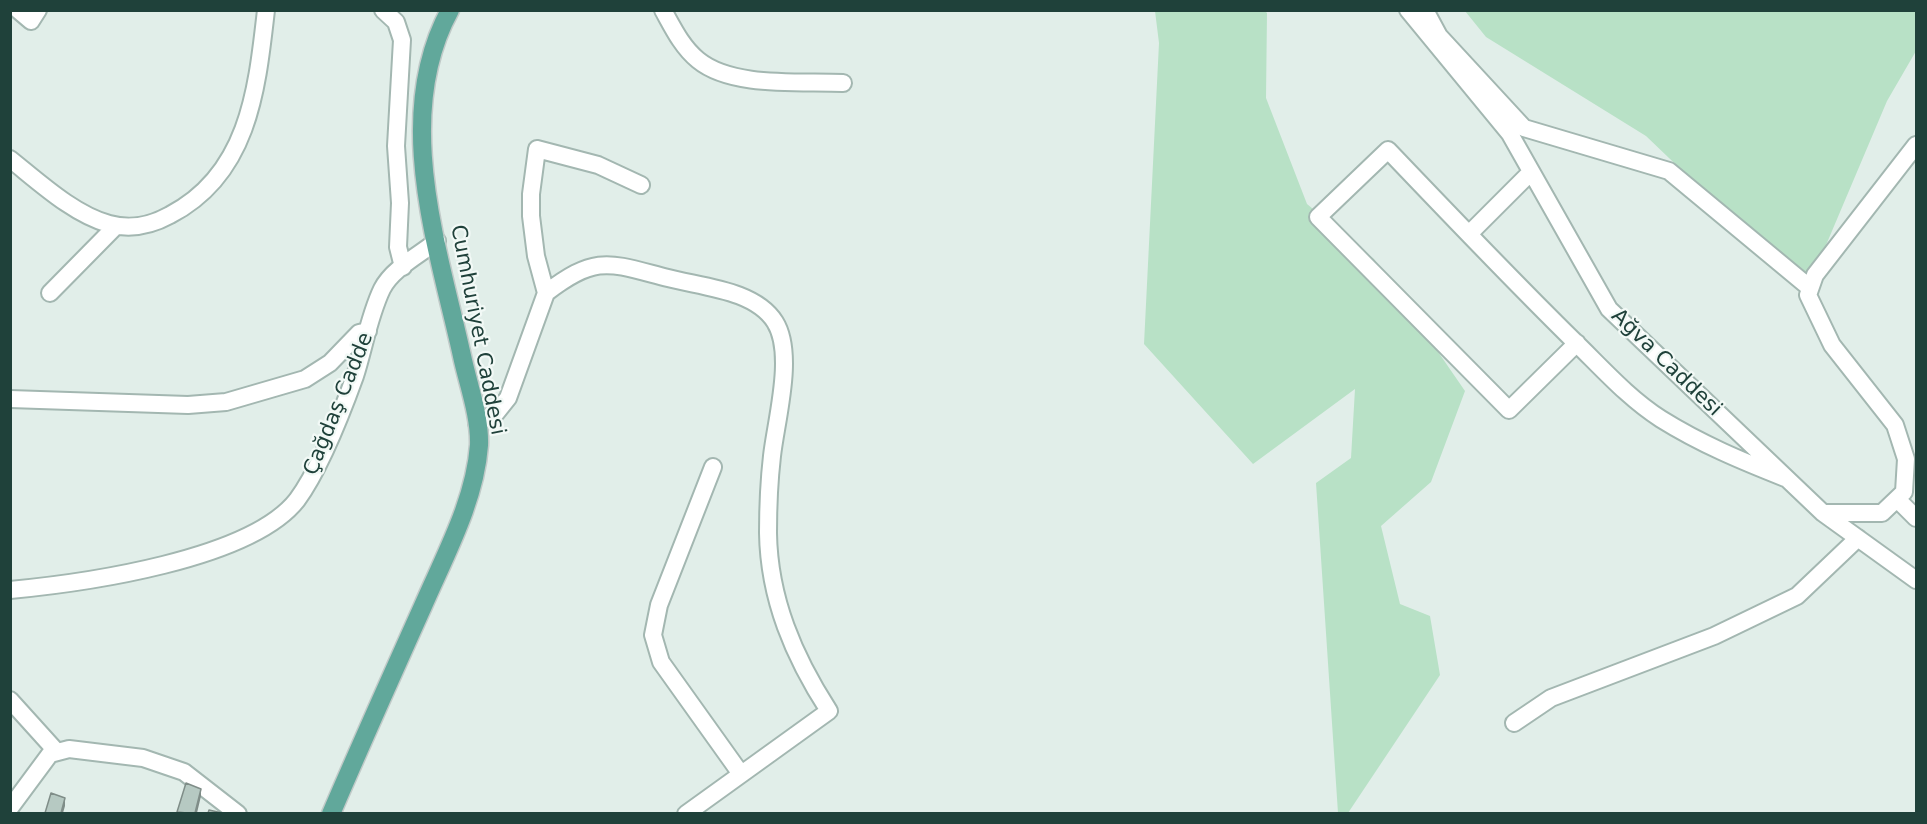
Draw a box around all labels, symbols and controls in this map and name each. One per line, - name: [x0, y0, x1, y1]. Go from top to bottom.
- street label: Cumhuriyet Caddesi: [444, 223, 510, 437]
- street label: Ağva Caddesi: [1606, 304, 1726, 422]
- street label: Çağdaş Cadde: [299, 329, 379, 479]

